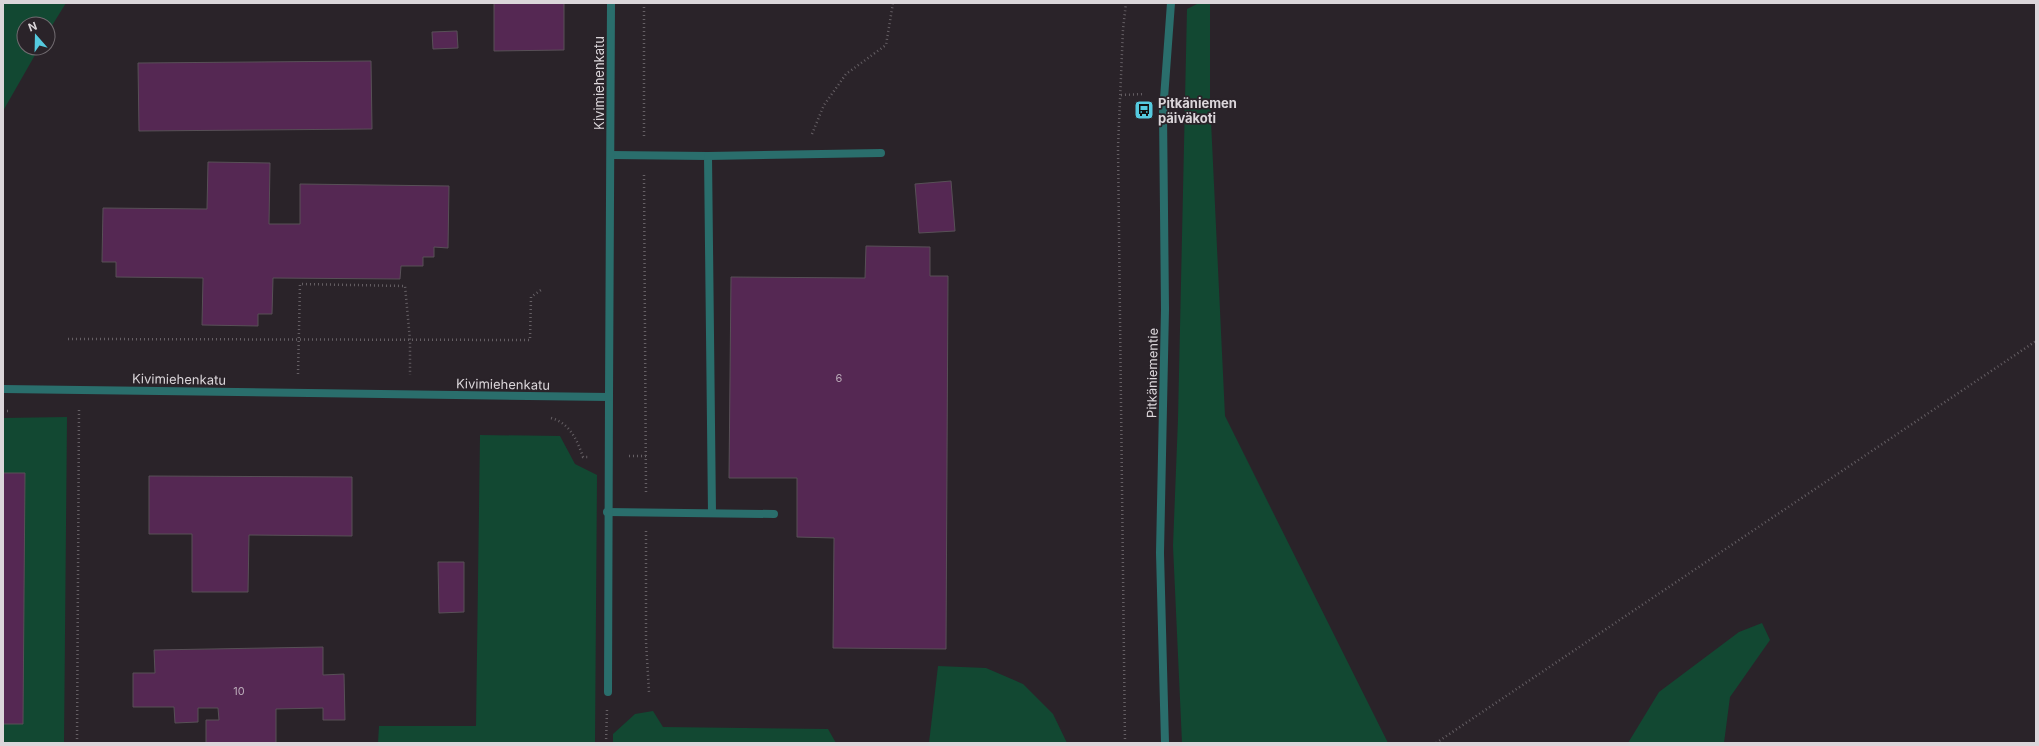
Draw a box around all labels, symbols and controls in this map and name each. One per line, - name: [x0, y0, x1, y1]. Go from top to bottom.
- north arrow: [16, 16, 56, 56]
- text: N: [26, 19, 39, 35]
- street label: Kivimiehenkatu: [591, 36, 607, 130]
- place label: Pitkäniemen päiväkoti: [1158, 95, 1237, 126]
- bus stop icon: Pitkäniemen päiväkoti: [1133, 99, 1155, 121]
- street label: Pitkäniementie: [1143, 328, 1161, 418]
- street label: Kivimiehenkatu: [132, 370, 226, 388]
- house number: 6: [836, 371, 843, 385]
- street label: Kivimiehenkatu: [456, 375, 550, 393]
- house number: 10: [233, 684, 245, 698]

